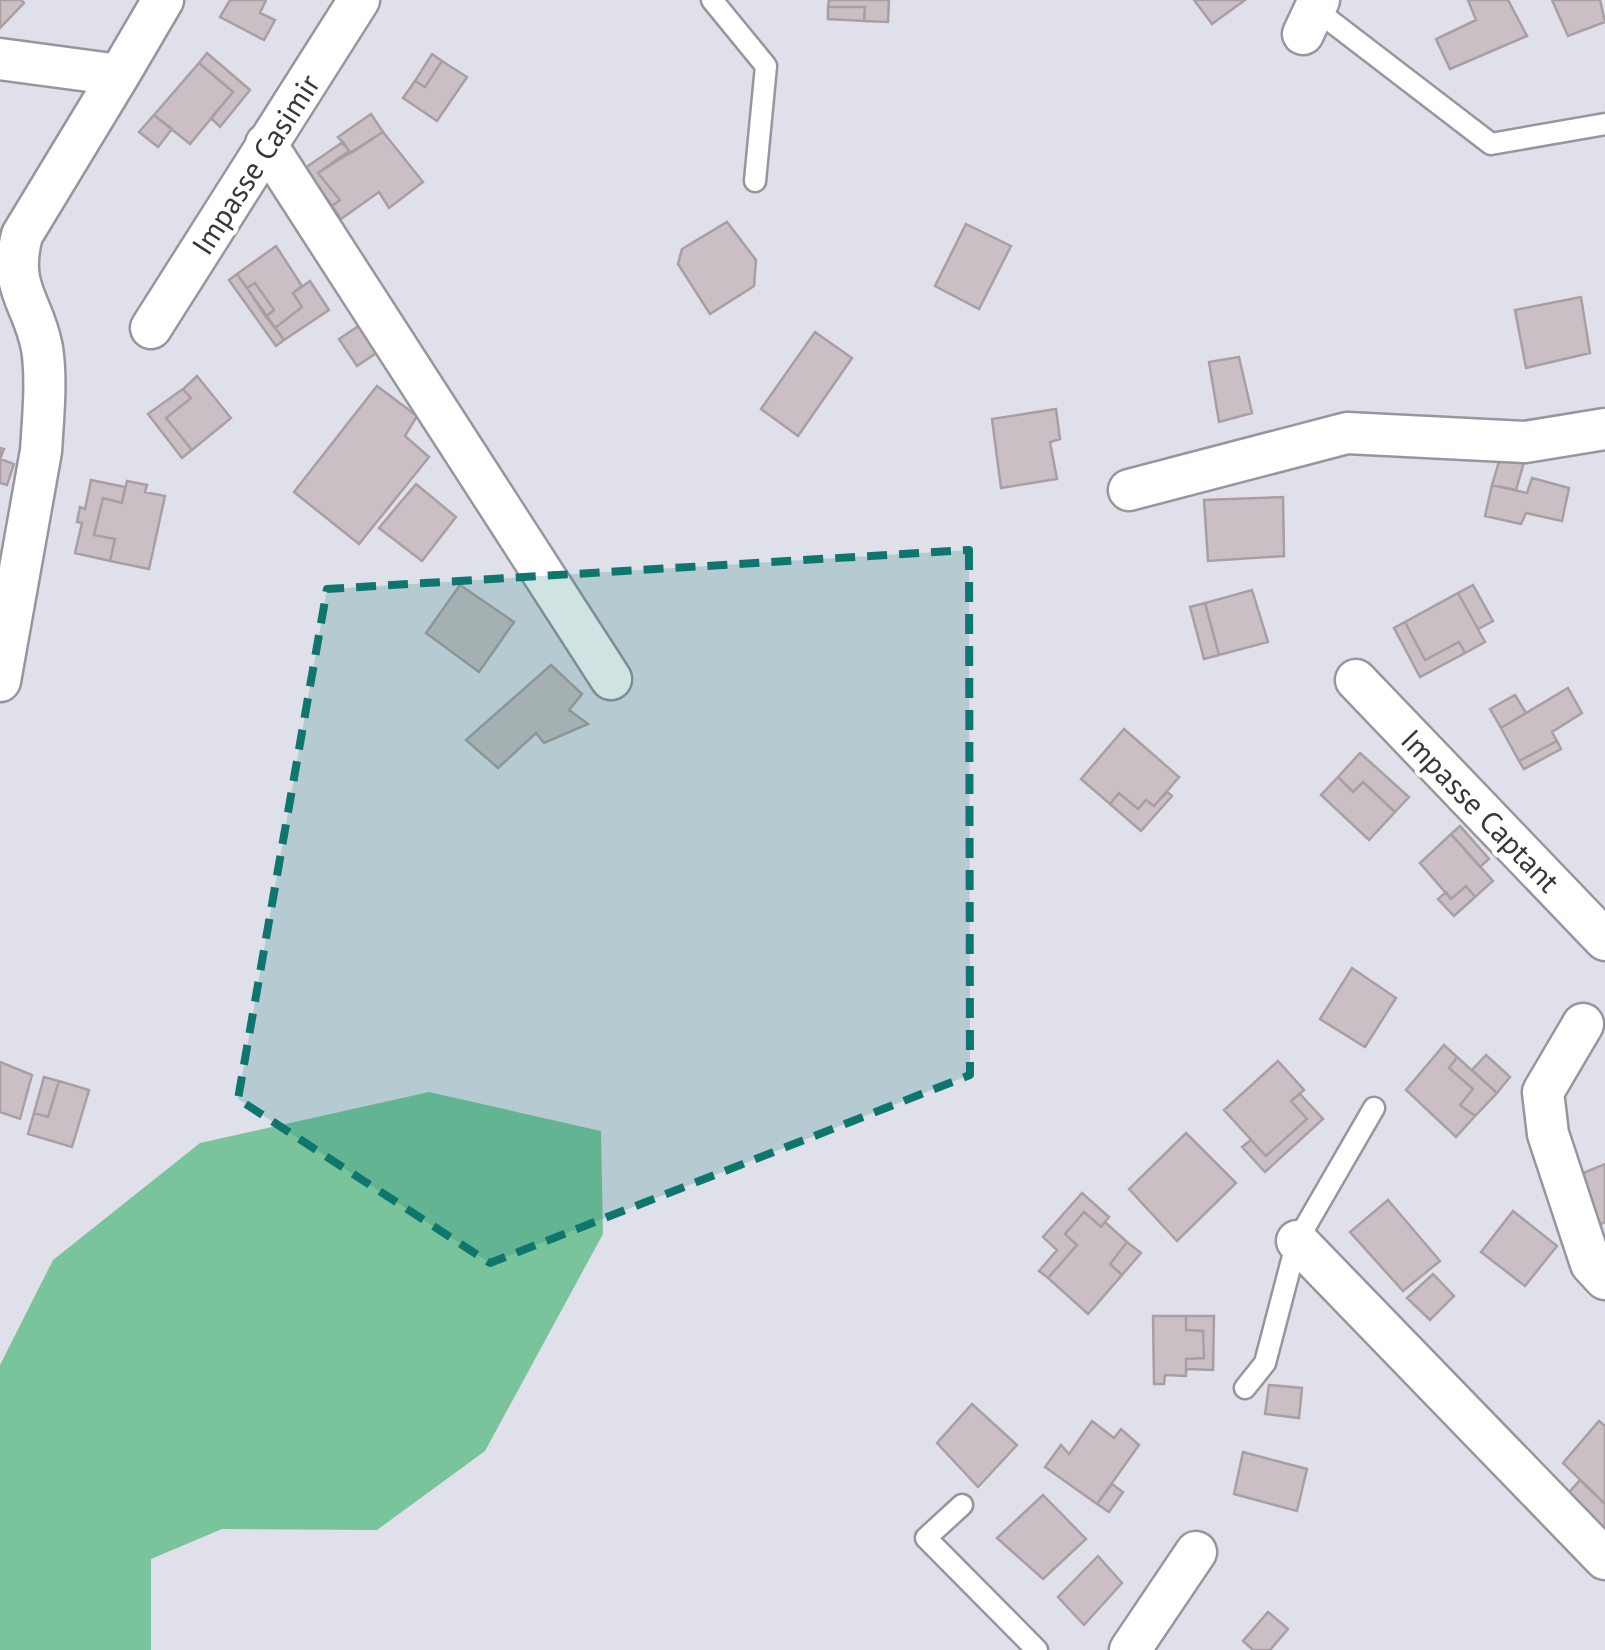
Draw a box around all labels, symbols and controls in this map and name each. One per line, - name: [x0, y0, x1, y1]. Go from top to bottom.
- street label: Impasse Casimir: [182, 66, 328, 262]
- street label: Impasse Captant: [1393, 720, 1569, 900]

